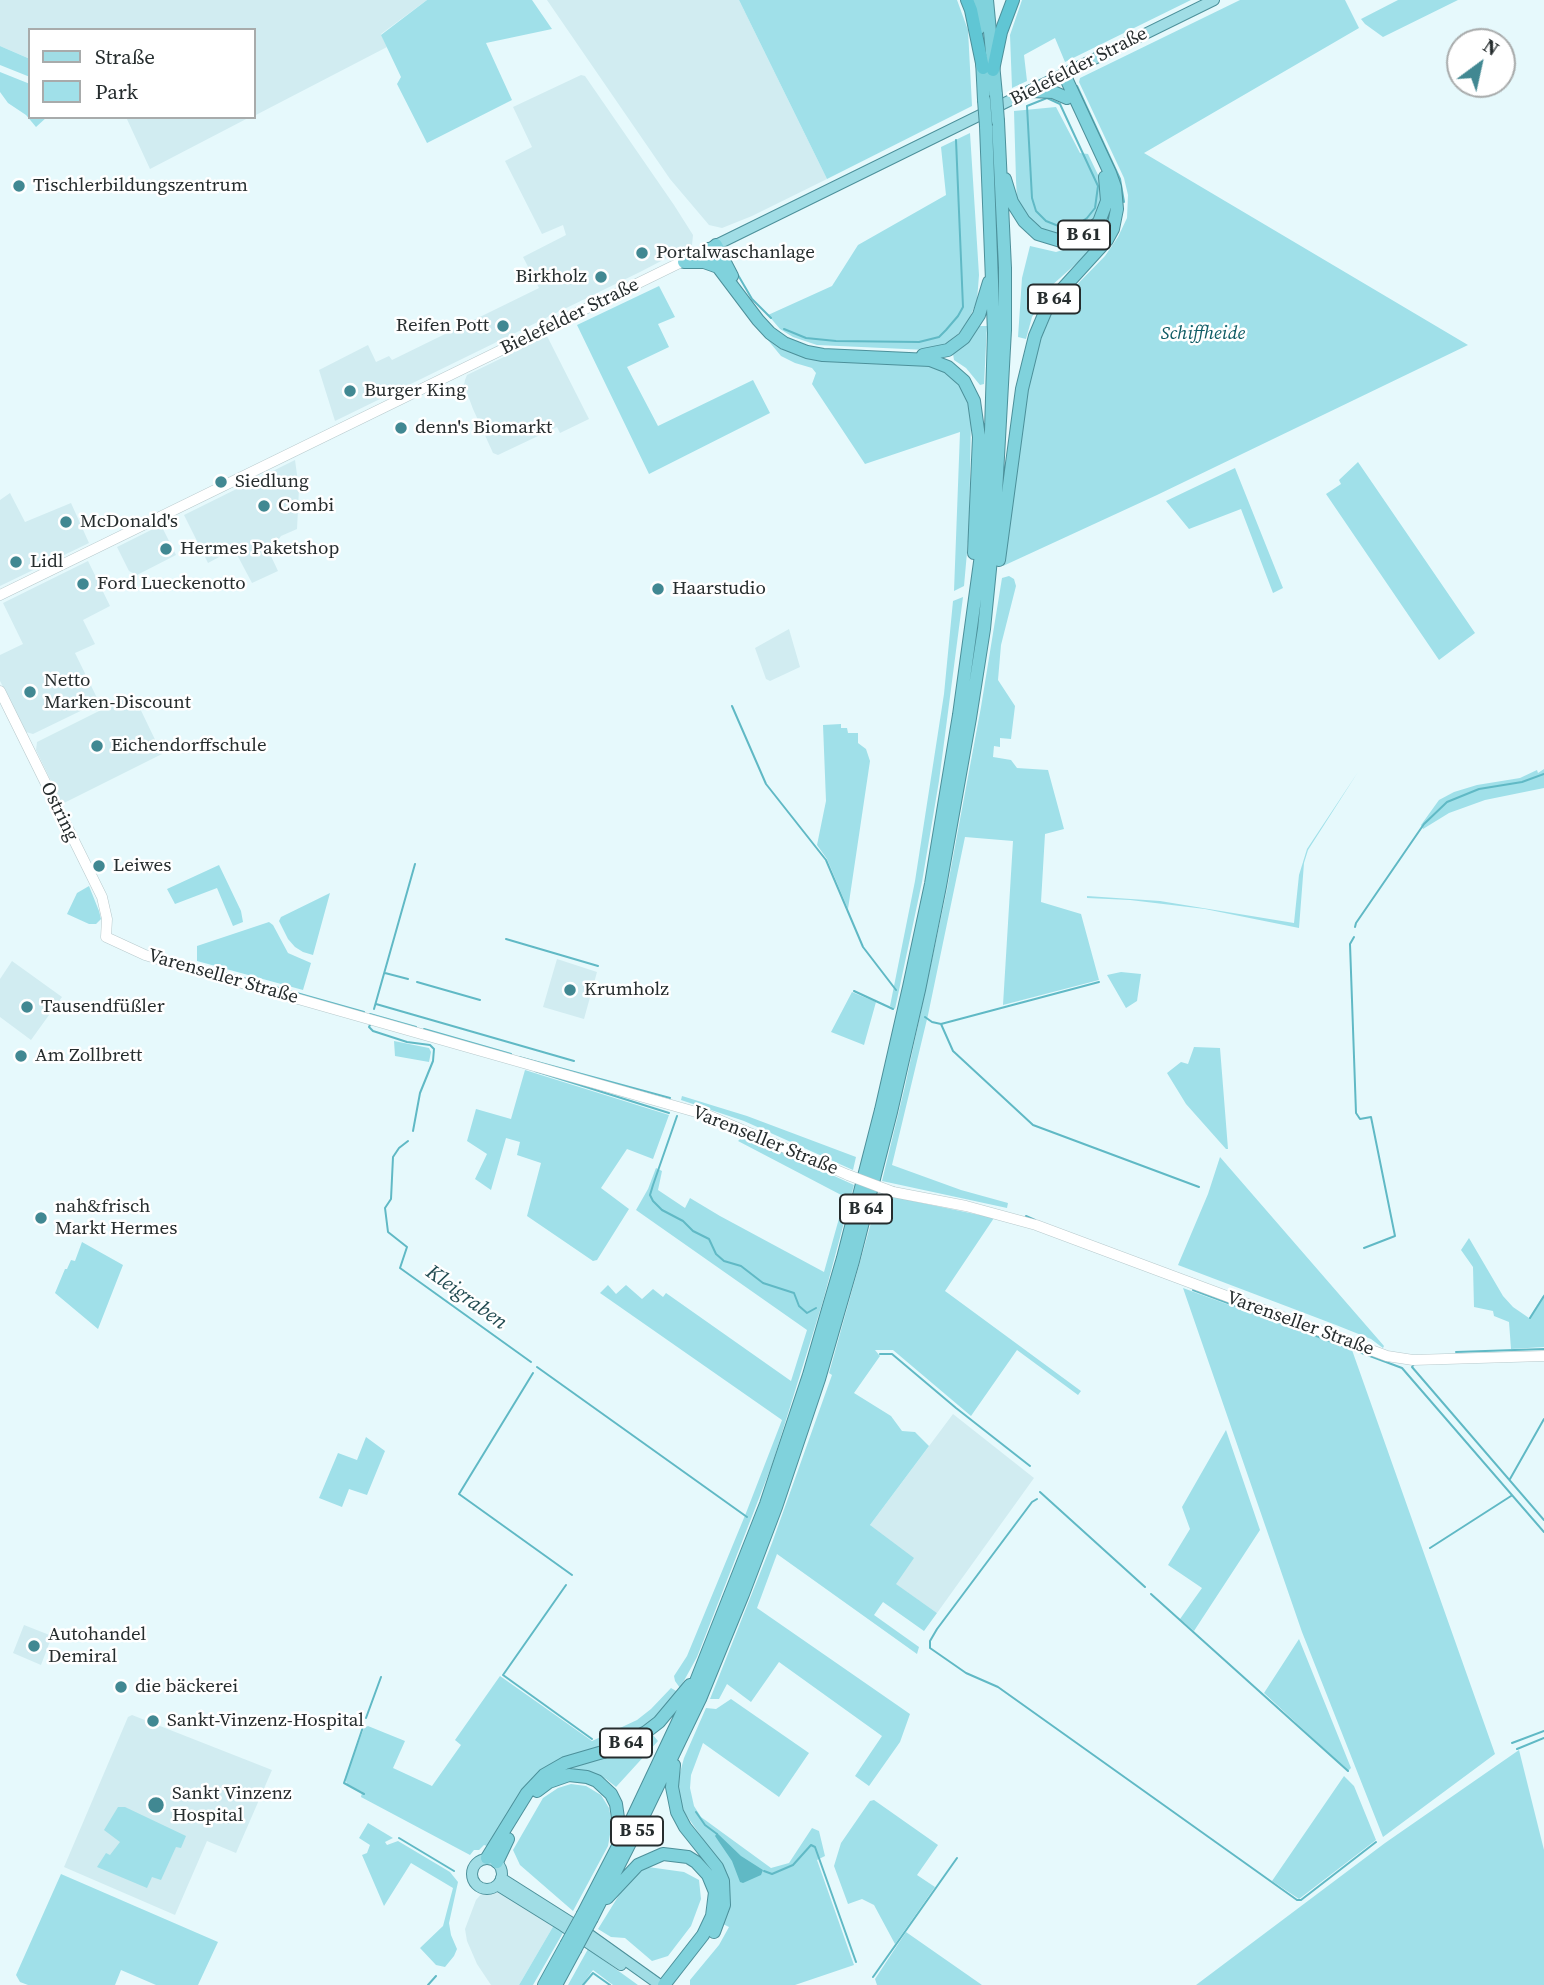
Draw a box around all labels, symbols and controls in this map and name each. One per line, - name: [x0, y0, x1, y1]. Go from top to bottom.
- street label: Bielefelder Straße: [1007, 23, 1151, 111]
- legend: [28, 28, 256, 119]
- north arrow: [1446, 28, 1516, 98]
- text: N: [1478, 32, 1504, 62]
- text: Straße: [95, 42, 155, 71]
- text: Park: [95, 77, 138, 106]
- place label: Tischlerbildungszentrum: [33, 175, 248, 197]
- marker: Tischlerbildungszentrum: [11, 178, 27, 194]
- road number: B 61: [1058, 220, 1110, 249]
- place label: Portalwaschanlage: [656, 242, 815, 264]
- marker: Portalwaschanlage: [634, 245, 650, 261]
- place label: Birkholz: [515, 266, 587, 288]
- marker: Birkholz: [593, 269, 609, 285]
- street label: Bielefelder Straße: [497, 274, 643, 360]
- road number: B 64: [1028, 284, 1080, 314]
- place label: Reifen Pott: [396, 315, 489, 337]
- marker: Reifen Pott: [495, 318, 511, 334]
- park label: Schiffheide: [1161, 323, 1245, 345]
- place label: Burger King: [364, 380, 466, 402]
- marker: Burger King: [342, 383, 358, 399]
- place label: denn's Biomarkt: [415, 417, 552, 439]
- marker: denn's Biomarkt: [393, 420, 409, 436]
- place label: Siedlung: [235, 471, 309, 493]
- marker: Siedlung: [213, 474, 229, 490]
- place label: Combi: [278, 495, 334, 517]
- marker: Combi: [256, 498, 272, 514]
- place label: McDonald's: [80, 511, 178, 533]
- marker: McDonald's: [58, 514, 74, 530]
- place label: Hermes Paketshop: [180, 538, 339, 560]
- marker: Hermes Paketshop: [158, 541, 174, 557]
- place label: Lidl: [30, 551, 63, 573]
- marker: Lidl: [8, 554, 24, 570]
- place label: Ford Lueckenotto: [97, 573, 246, 595]
- marker: Ford Lueckenotto: [75, 576, 91, 592]
- place label: Haarstudio: [672, 578, 766, 600]
- marker: Haarstudio: [650, 581, 666, 597]
- place label: Netto Marken-Discount: [44, 670, 191, 714]
- marker: Netto Marken-Discount: [22, 684, 38, 700]
- place label: Eichendorffschule: [111, 735, 267, 757]
- marker: Eichendorffschule: [89, 738, 105, 754]
- street label: Ostring: [35, 779, 83, 845]
- place label: Leiwes: [113, 855, 171, 877]
- marker: Leiwes: [91, 858, 107, 874]
- street label: Varenseller Straße: [145, 945, 301, 1009]
- place label: Krumholz: [584, 979, 669, 1001]
- marker: Krumholz: [562, 982, 578, 998]
- place label: Tausendfüßler: [41, 996, 165, 1018]
- marker: Tausendfüßler: [19, 999, 35, 1015]
- place label: Am Zollbrett: [35, 1045, 142, 1067]
- marker: Am Zollbrett: [13, 1048, 29, 1064]
- street label: Varenseller Straße: [689, 1101, 841, 1181]
- road number: B 64: [840, 1194, 892, 1224]
- place label: nah&frisch Markt Hermes: [55, 1196, 178, 1240]
- marker: nah&frisch Markt Hermes: [33, 1210, 49, 1226]
- water label: Kleigraben: [420, 1260, 512, 1336]
- street label: Varenseller Straße: [1223, 1287, 1377, 1361]
- place label: Autohandel Demiral: [48, 1624, 146, 1668]
- marker: Autohandel Demiral: [26, 1638, 42, 1654]
- place label: die bäckerei: [135, 1676, 238, 1698]
- marker: die bäckerei: [113, 1679, 129, 1695]
- place label: Sankt-Vinzenz-Hospital: [167, 1710, 364, 1732]
- marker: Sankt-Vinzenz-Hospital: [145, 1713, 161, 1729]
- road number: B 64: [600, 1728, 652, 1758]
- place label: Sankt Vinzenz Hospital: [172, 1783, 292, 1827]
- marker: Sankt Vinzenz Hospital: [146, 1795, 166, 1815]
- road number: B 55: [611, 1816, 663, 1845]

